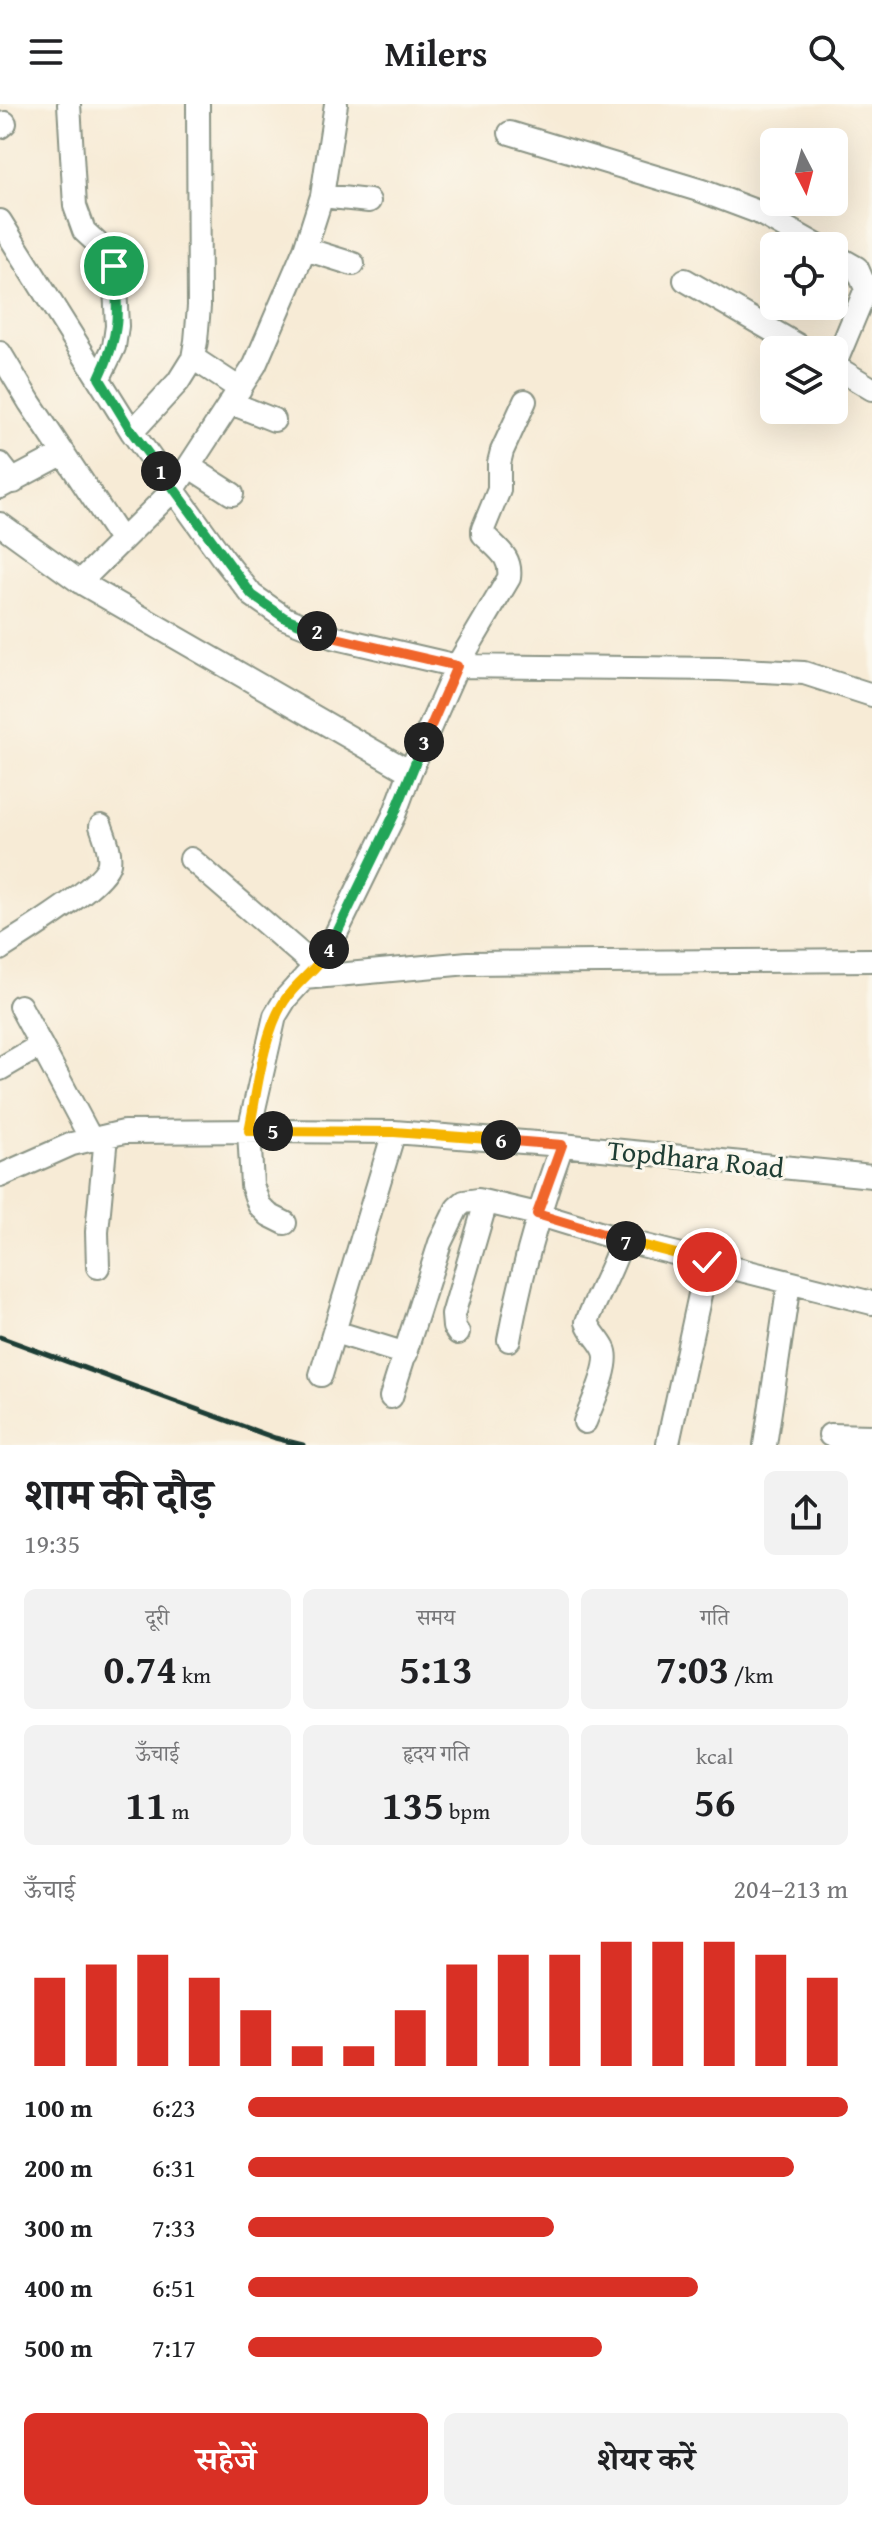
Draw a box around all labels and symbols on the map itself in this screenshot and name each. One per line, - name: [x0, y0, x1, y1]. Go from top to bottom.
- north arrow: [760, 128, 848, 216]
- pin: [80, 232, 148, 300]
- pin: 1: [141, 451, 181, 491]
- pin: 2: [297, 611, 337, 651]
- pin: 3: [404, 722, 444, 762]
- pin: 4: [309, 929, 349, 969]
- pin: 5: [253, 1111, 293, 1151]
- pin: 6: [481, 1120, 521, 1160]
- street label: Topdhara Road: [606, 1128, 786, 1188]
- pin: 7: [606, 1221, 646, 1261]
- pin: [673, 1228, 741, 1296]

